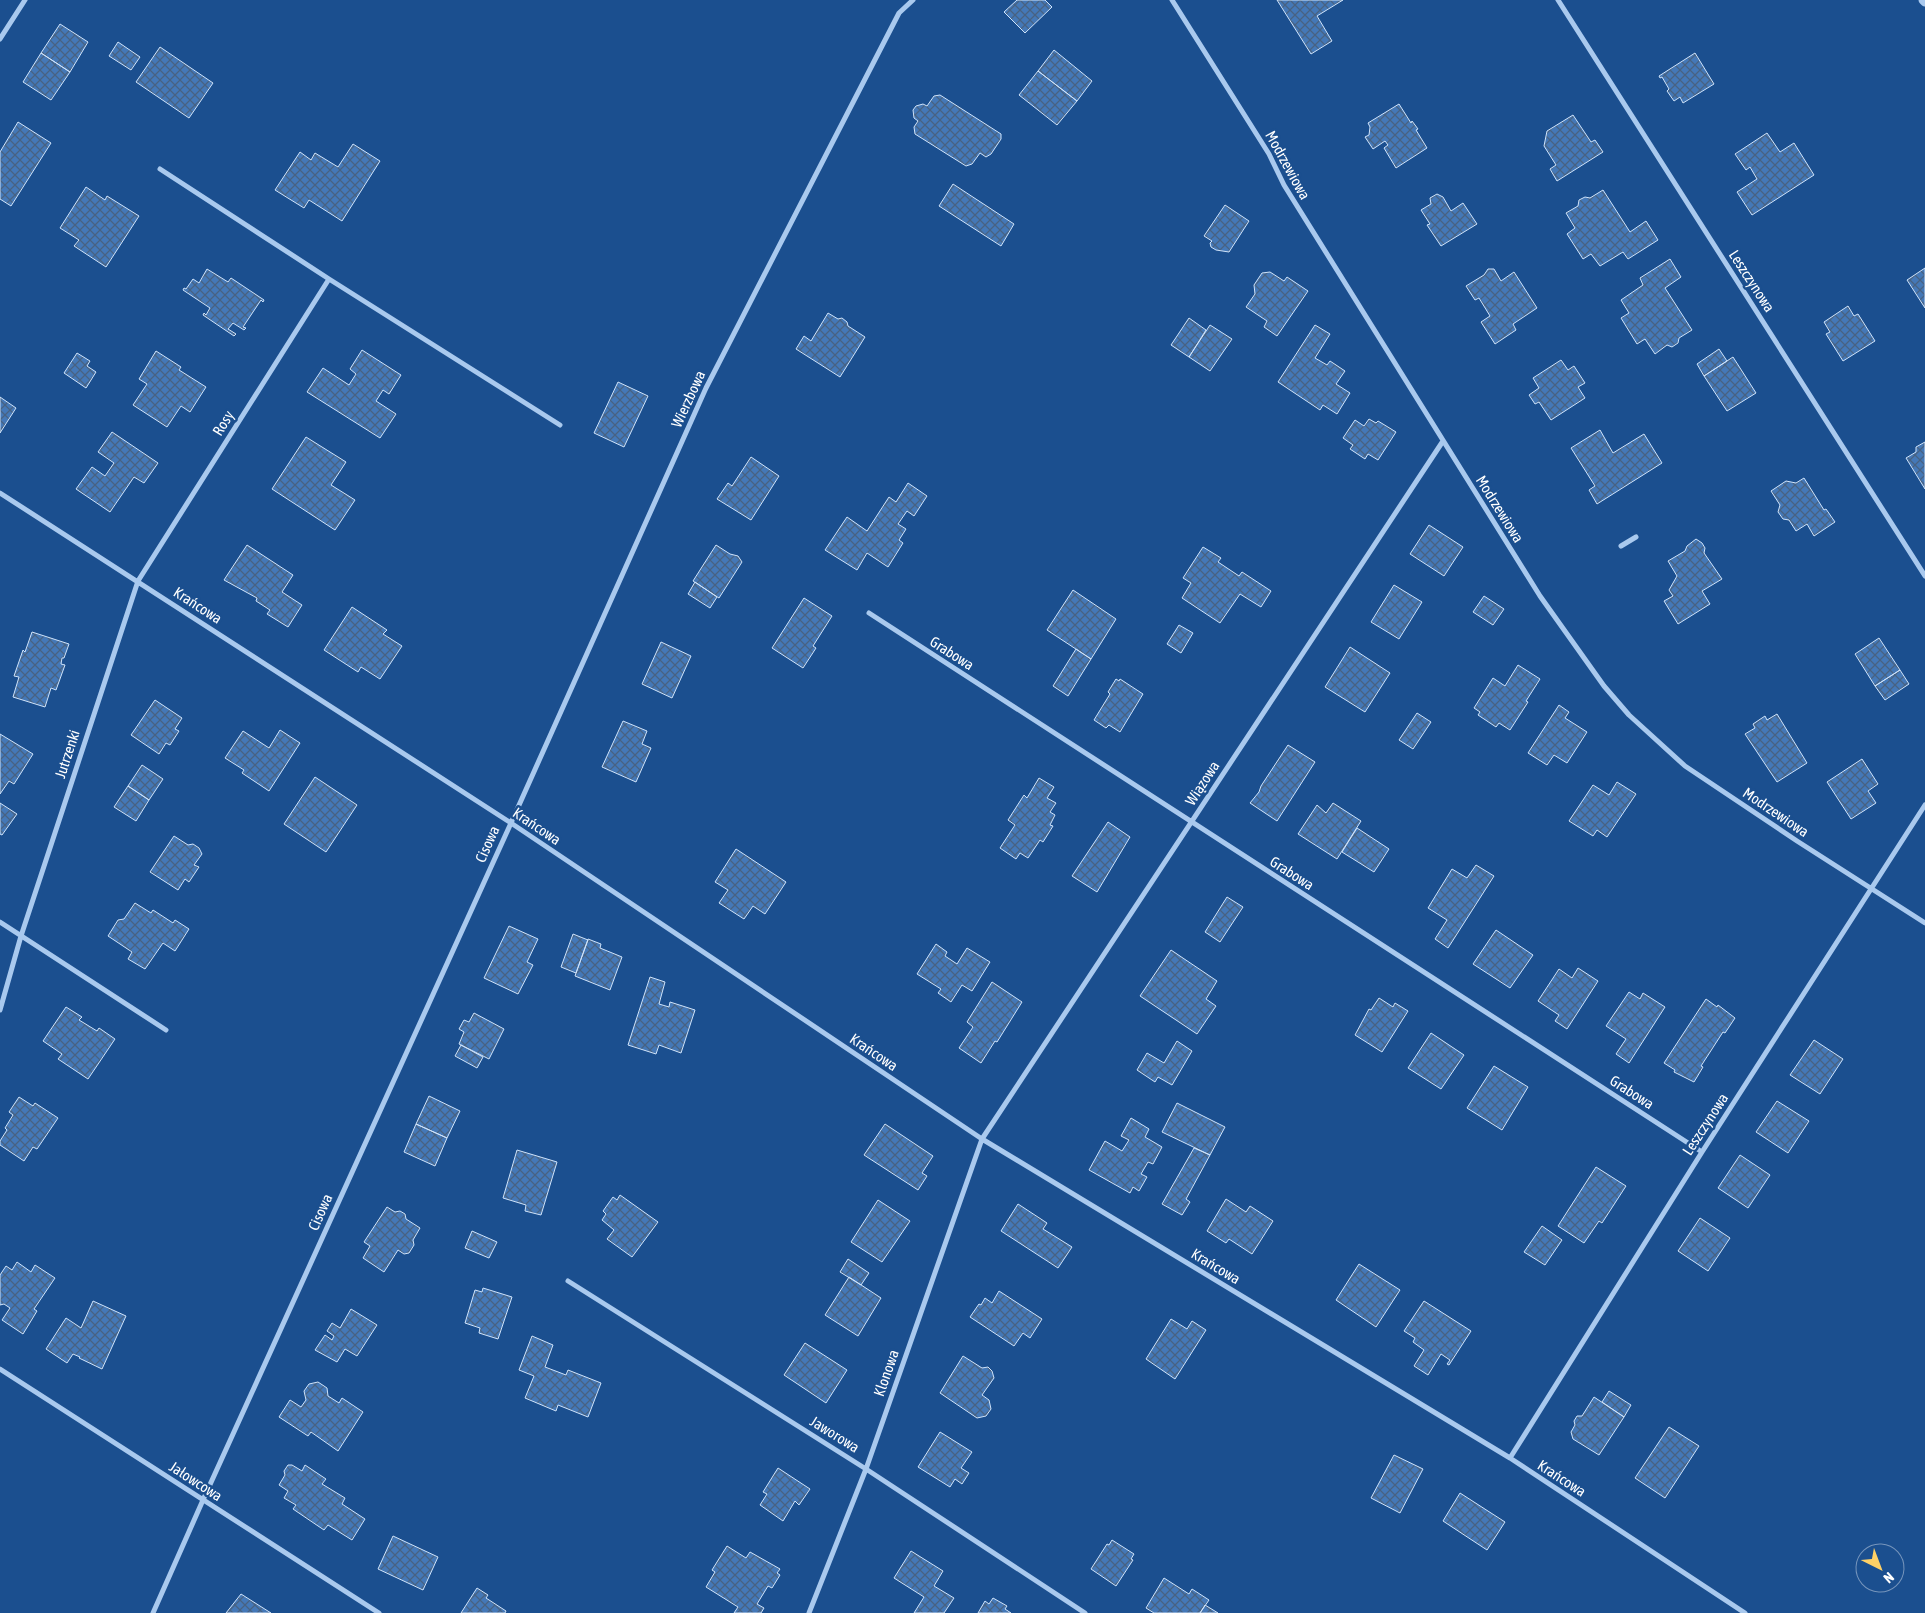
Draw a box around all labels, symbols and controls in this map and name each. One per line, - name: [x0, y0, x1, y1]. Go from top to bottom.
- street label: Modrzewiowa: [1262, 128, 1314, 202]
- street label: Leszczynowa: [1726, 247, 1778, 315]
- street label: Wierzbowa: [667, 368, 709, 430]
- street label: Rosy: [209, 407, 237, 439]
- street label: Modrzewiowa: [1473, 472, 1527, 546]
- street label: Krańcowa: [171, 583, 225, 627]
- street label: Grabowa: [927, 633, 977, 673]
- street label: Jutrzenki: [51, 728, 83, 780]
- street label: Wiązowa: [1181, 758, 1223, 808]
- street label: Modrzewiowa: [1740, 784, 1812, 840]
- street label: Krańcowa: [510, 804, 564, 848]
- street label: Cisowa: [471, 823, 503, 865]
- street label: Grabowa: [1267, 853, 1317, 893]
- street label: Krańcowa: [847, 1030, 901, 1074]
- street label: Grabowa: [1607, 1072, 1657, 1112]
- street label: Leszczynowa: [1679, 1090, 1731, 1158]
- street label: Cisowa: [304, 1191, 336, 1233]
- street label: Krańcowa: [1188, 1245, 1244, 1287]
- street label: Klonowa: [870, 1347, 902, 1399]
- street label: Jaworowa: [807, 1412, 863, 1456]
- street label: Krańcowa: [1535, 1456, 1589, 1500]
- street label: Jałowcowa: [166, 1458, 226, 1504]
- north arrow: [1855, 1543, 1905, 1593]
- text: N: [1880, 1569, 1897, 1586]

